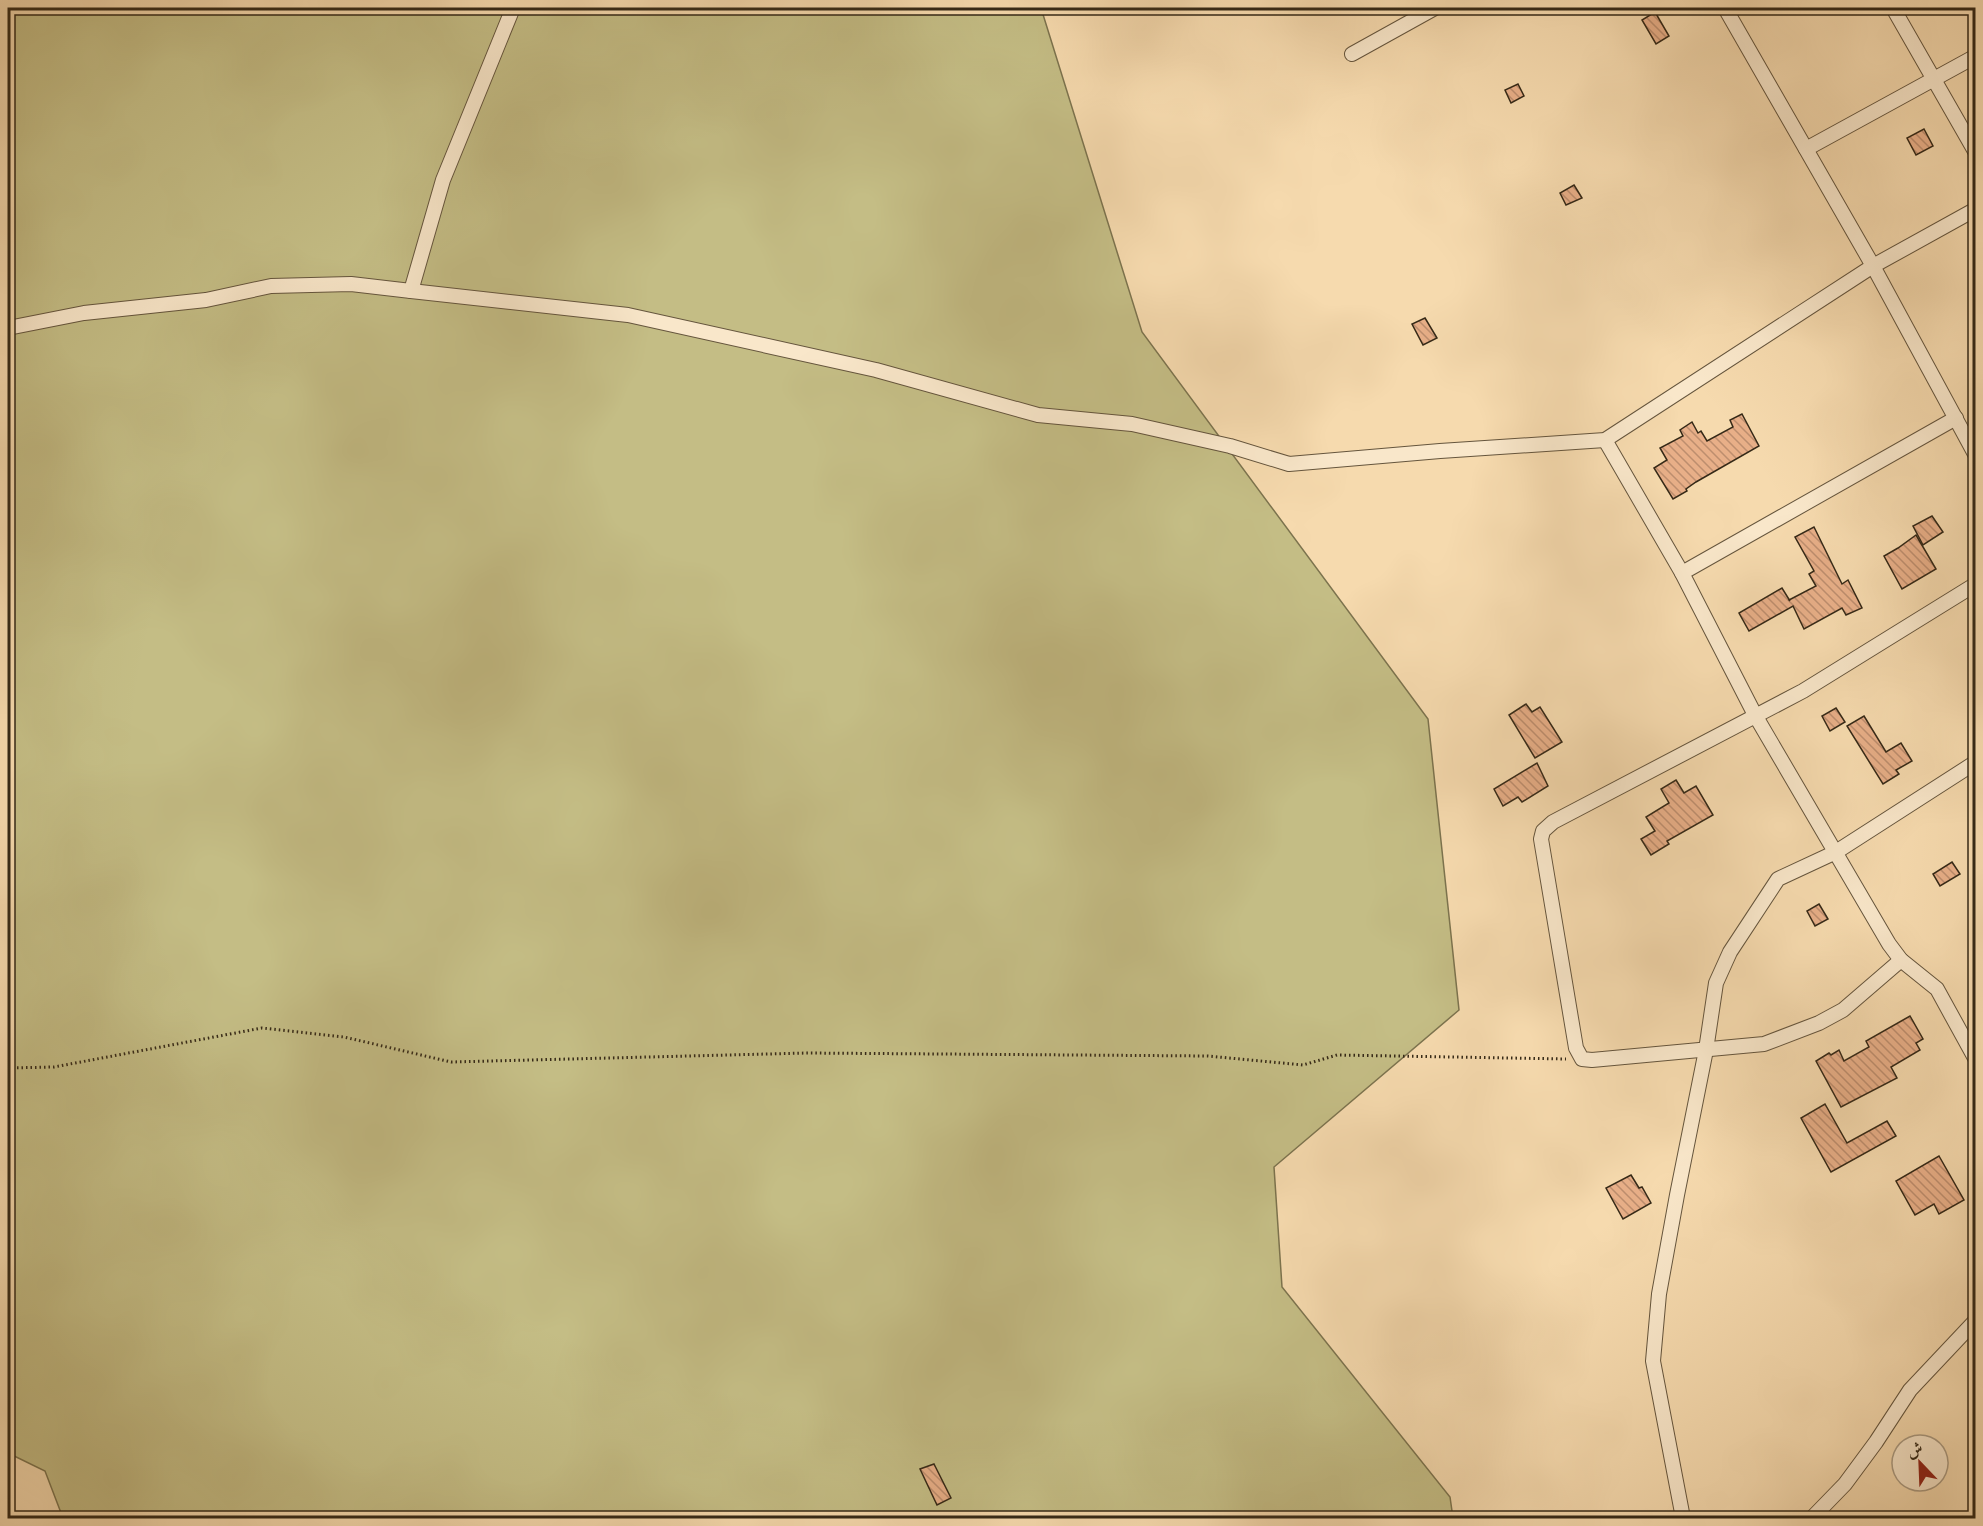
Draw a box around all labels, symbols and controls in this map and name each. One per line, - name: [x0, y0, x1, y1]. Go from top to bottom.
- north arrow: [1890, 1433, 1950, 1493]
- text: ش: [1903, 1437, 1926, 1462]

